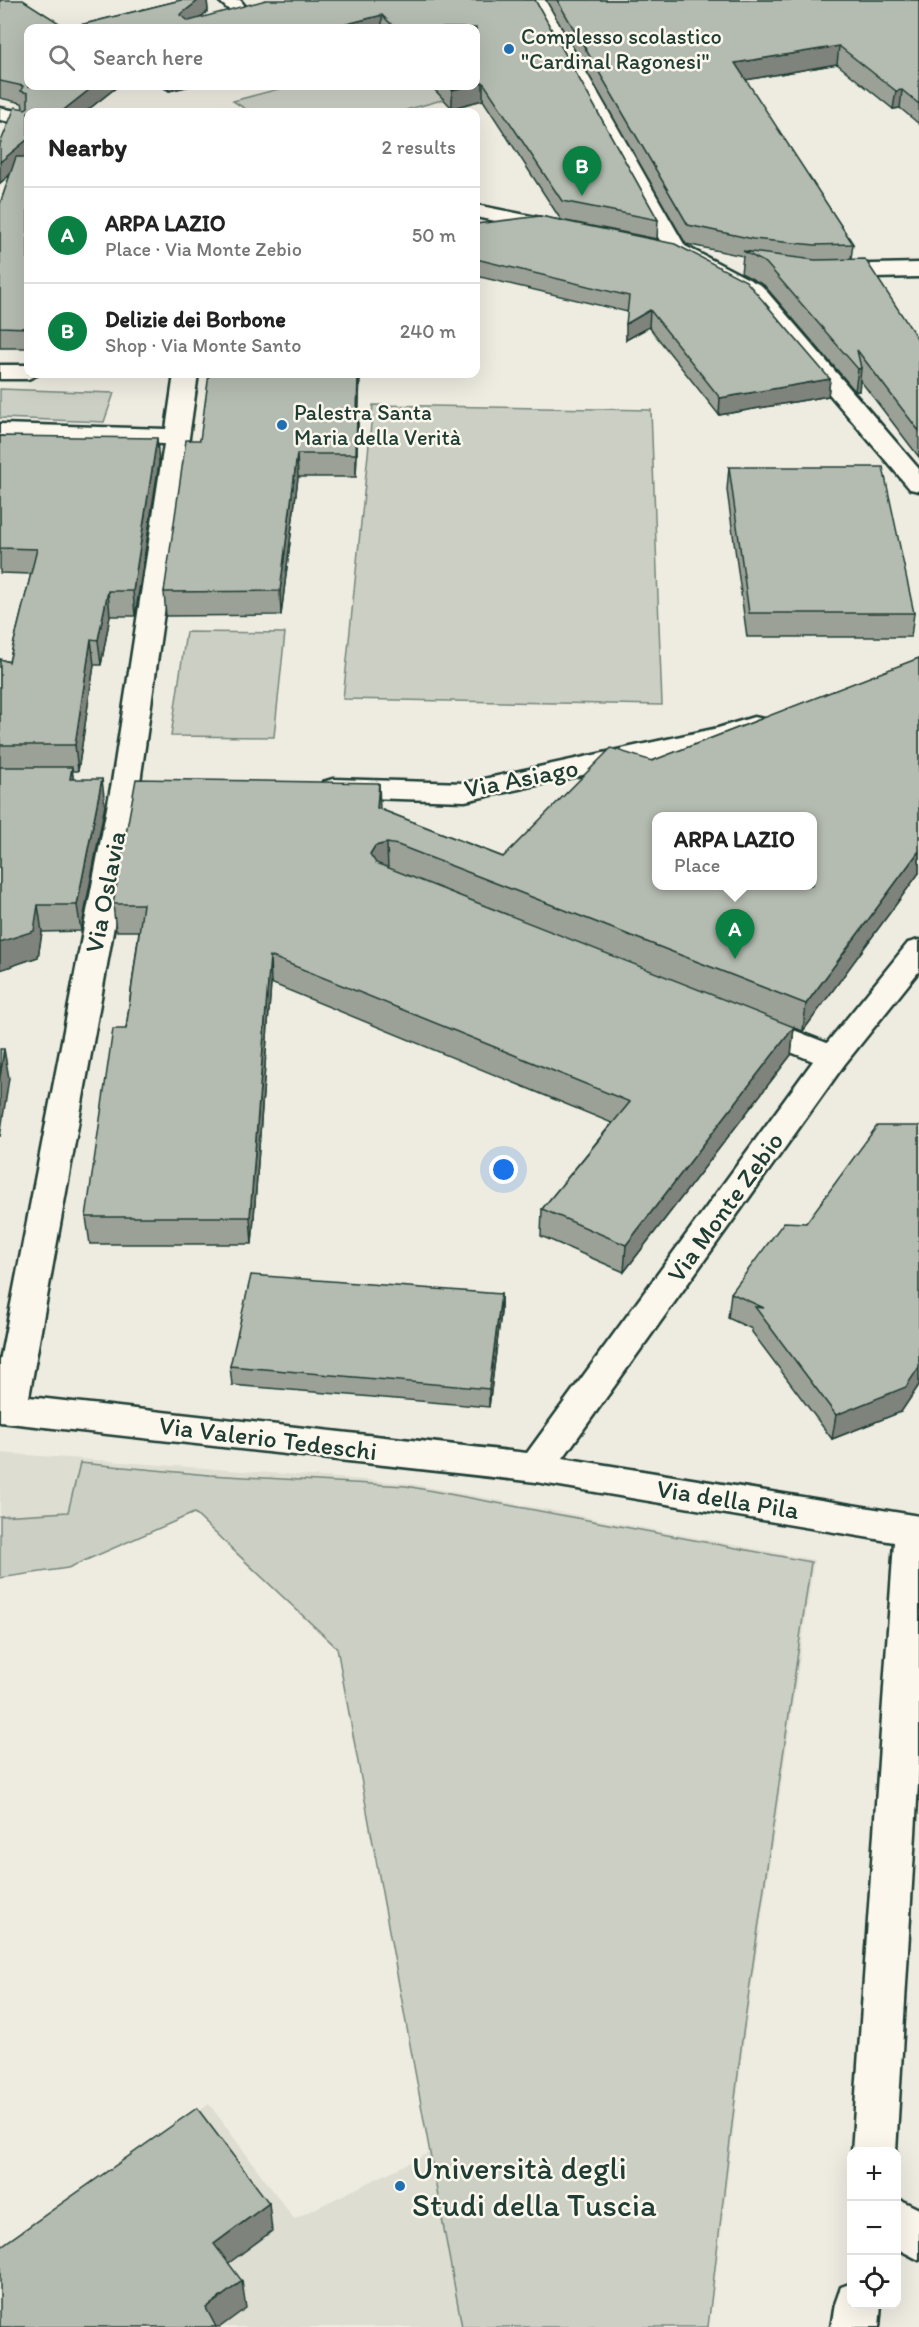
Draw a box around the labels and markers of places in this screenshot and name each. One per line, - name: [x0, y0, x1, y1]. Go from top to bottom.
- place label: Complesso scolastico "Cardinal Ragonesi": [521, 23, 722, 75]
- marker: Complesso scolastico "Cardinal Ragonesi": [502, 42, 516, 56]
- pin: B: [562, 146, 602, 196]
- place label: Palestra Santa Maria della Verità: [294, 399, 462, 451]
- marker: Palestra Santa Maria della Verità: [275, 418, 289, 432]
- pin: A: [716, 910, 754, 959]
- place label: Università degli Studi della Tuscia: [412, 2149, 657, 2224]
- marker: Università degli Studi della Tuscia: [393, 2179, 407, 2193]

